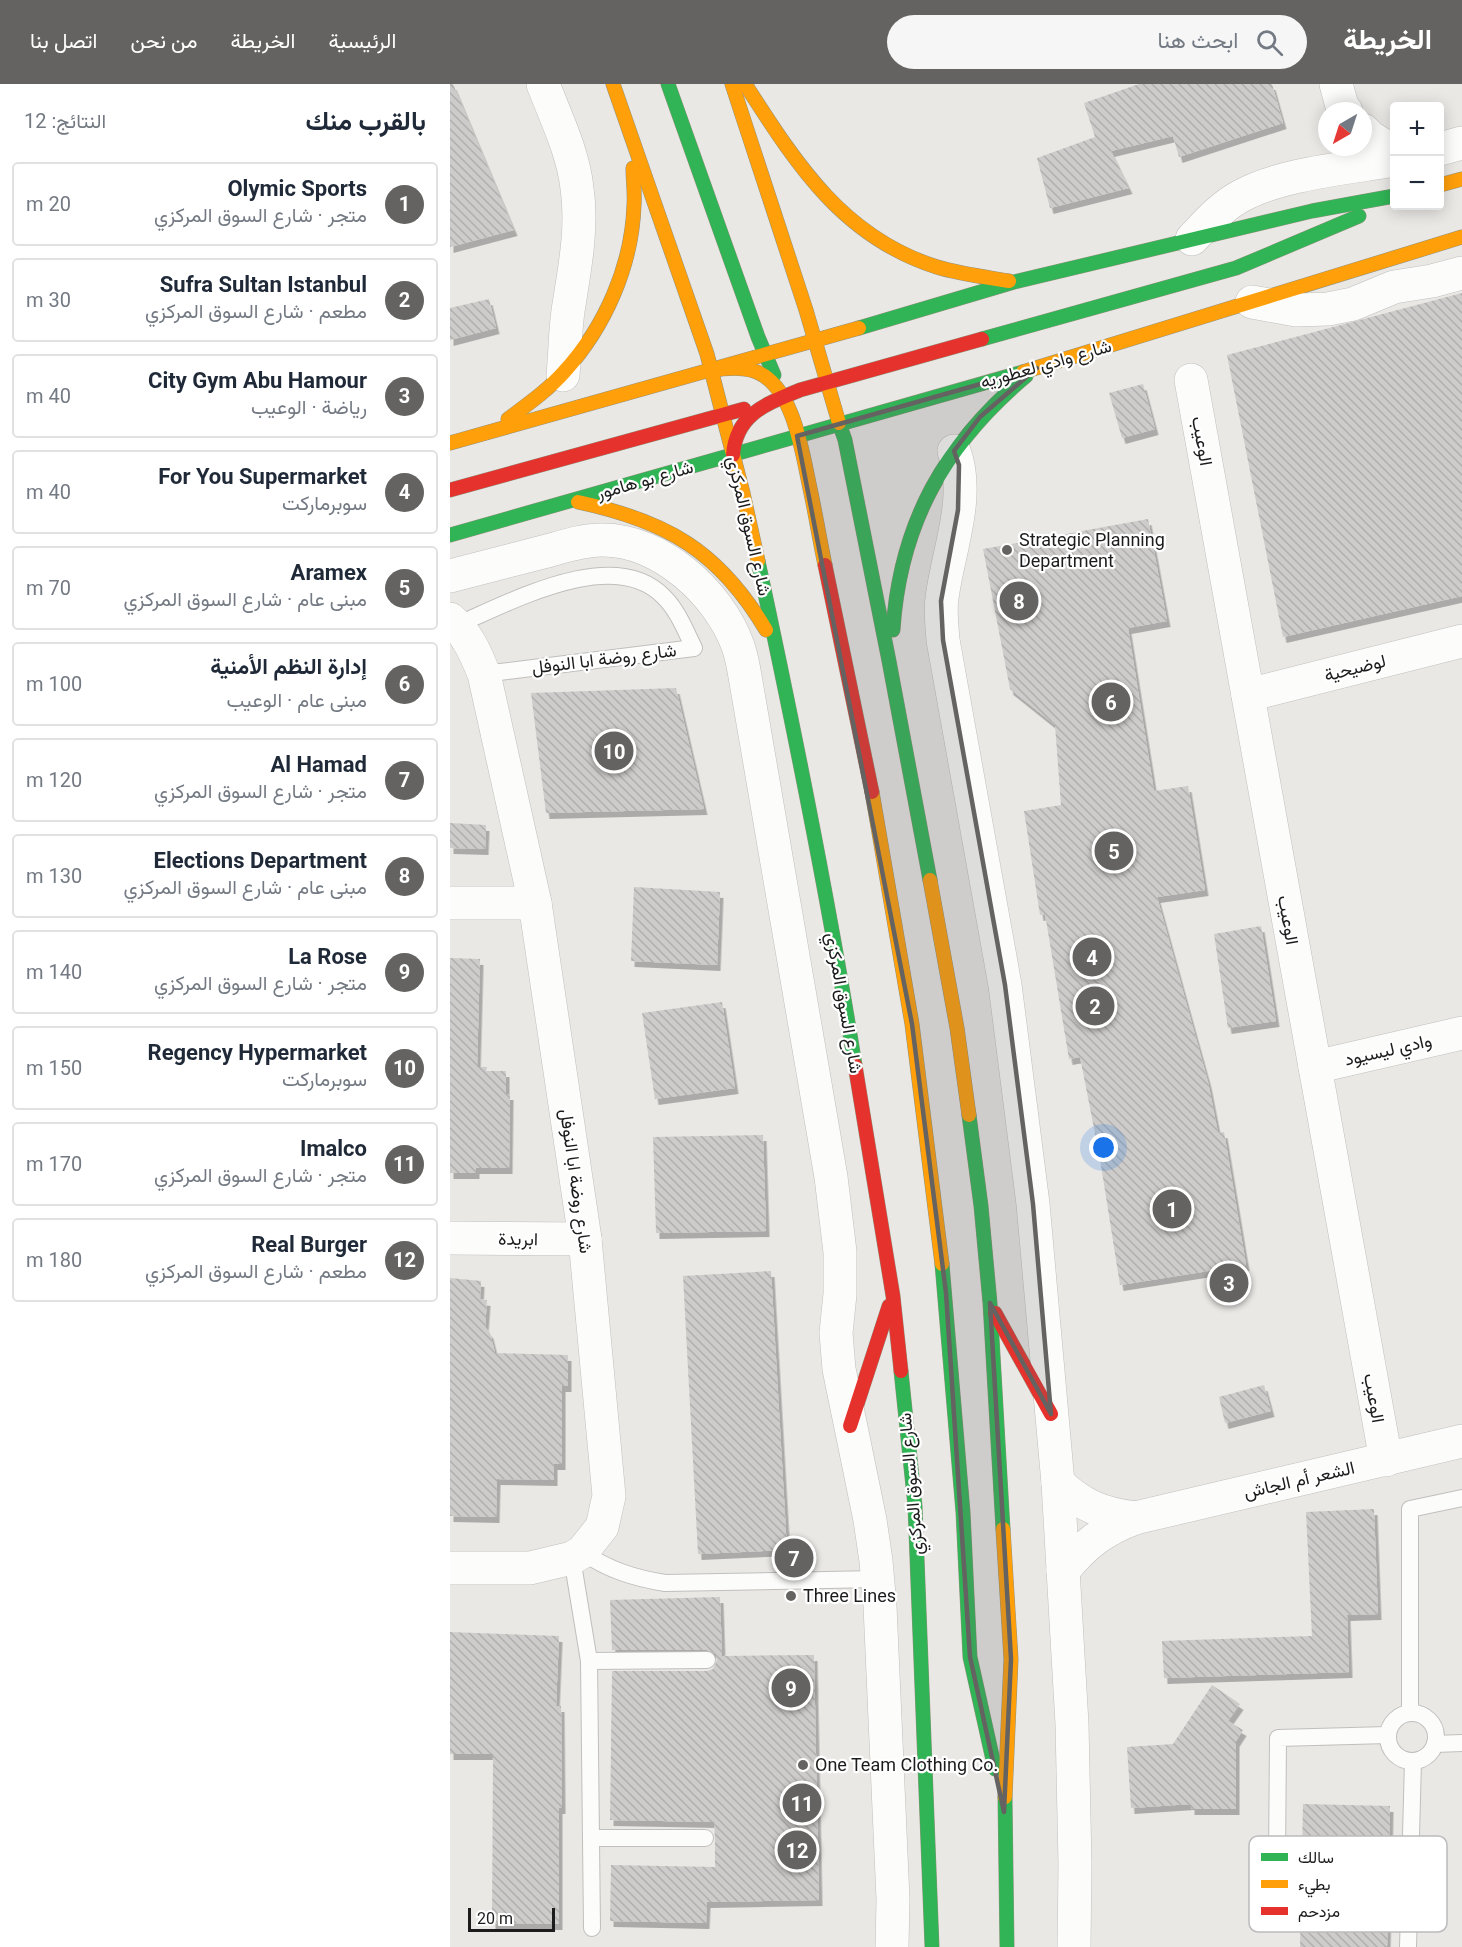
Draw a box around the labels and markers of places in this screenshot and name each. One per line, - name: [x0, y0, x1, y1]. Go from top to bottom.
- place label: Strategic Planning Department: [1019, 529, 1165, 571]
- marker: Strategic Planning Department: [1000, 543, 1014, 557]
- pin: 8: [1000, 578, 1038, 624]
- pin: 6: [1092, 680, 1130, 724]
- pin: 10: [594, 728, 634, 774]
- pin: 5: [1094, 828, 1134, 873]
- pin: 4: [1072, 934, 1112, 980]
- pin: 2: [1076, 984, 1114, 1028]
- pin: 1: [1152, 1186, 1192, 1232]
- pin: 3: [1210, 1260, 1248, 1306]
- pin: 7: [774, 1536, 814, 1580]
- place label: Three Lines: [803, 1585, 896, 1606]
- marker: Three Lines: [784, 1589, 798, 1603]
- pin: 9: [772, 1666, 810, 1710]
- place label: One Team Clothing Co.: [815, 1754, 998, 1775]
- marker: One Team Clothing Co.: [796, 1758, 810, 1772]
- pin: 11: [782, 1780, 822, 1826]
- pin: 12: [778, 1828, 816, 1872]

